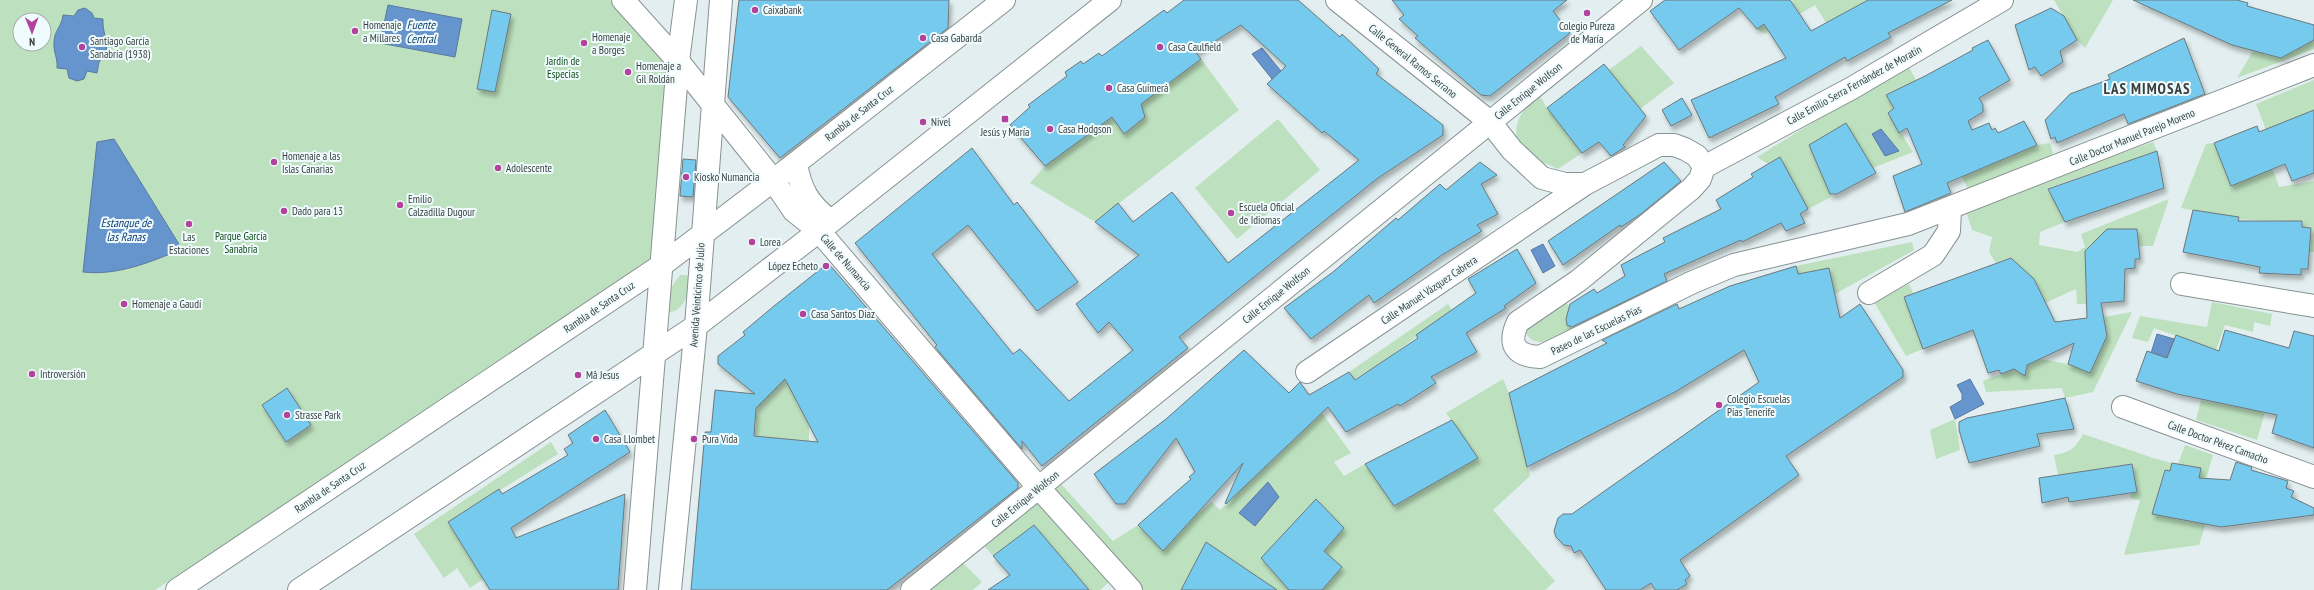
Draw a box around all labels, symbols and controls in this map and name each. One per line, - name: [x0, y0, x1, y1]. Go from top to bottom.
- place label: Caixabank: [763, 3, 803, 17]
- marker: Caixabank: [750, 5, 760, 15]
- marker: Colegio Pureza de María: [1582, 8, 1592, 18]
- north arrow: [12, 12, 52, 52]
- water label: Fuente Central: [406, 17, 437, 46]
- place label: Homenaje a Millares: [363, 18, 402, 45]
- place label: Colegio Pureza de María: [1559, 19, 1615, 46]
- street label: Calle General Ramos Serrano: [1366, 21, 1460, 101]
- marker: Homenaje a Millares: [350, 26, 360, 36]
- place label: Homenaje a Borges: [592, 30, 631, 57]
- place label: Casa Gabarda: [931, 31, 982, 45]
- marker: Casa Gabarda: [918, 33, 928, 43]
- place label: Santiago García Sanabria (1938): [90, 34, 151, 61]
- text: N: [29, 35, 35, 49]
- marker: Homenaje a Borges: [579, 38, 589, 48]
- place label: Casa Caulfield: [1168, 40, 1221, 54]
- marker: Santiago García Sanabria (1938): [77, 42, 87, 52]
- marker: Casa Caulfield: [1155, 42, 1165, 52]
- street label: Calle Emilio Serra Fernández de Moratín: [1784, 42, 1924, 128]
- park label: Jardín de Especias: [545, 54, 580, 81]
- place label: Homenaje a Gil Roldán: [636, 59, 681, 86]
- street label: Calle Enrique Wolfson: [1491, 59, 1565, 123]
- marker: Homenaje a Gil Roldán: [623, 67, 633, 77]
- district label: LAS MIMOSAS: [2103, 79, 2191, 98]
- place label: Casa Guimerá: [1117, 81, 1168, 95]
- street label: Rambla de Santa Cruz: [822, 82, 896, 144]
- marker: Casa Guimerá: [1104, 83, 1114, 93]
- street label: Calle Doctor Manuel Parejo Moreno: [2067, 105, 2197, 169]
- marker: Jesús y María: [1000, 114, 1010, 124]
- place label: Nivel: [931, 115, 951, 129]
- marker: Nivel: [918, 117, 928, 127]
- place label: Casa Hodgson: [1058, 122, 1111, 136]
- marker: Casa Hodgson: [1045, 124, 1055, 134]
- place label: Jesús y María: [979, 125, 1030, 139]
- place label: Homenaje a las Islas Canarias: [282, 149, 341, 176]
- marker: Homenaje a las Islas Canarias: [269, 157, 279, 167]
- place label: Adolescente: [506, 161, 553, 175]
- marker: Adolescente: [493, 163, 503, 173]
- place label: Kiosko Numancia: [694, 170, 759, 184]
- marker: Kiosko Numancia: [681, 172, 691, 182]
- place label: Emilio Calzadilla Dugour: [408, 192, 475, 219]
- marker: Emilio Calzadilla Dugour: [395, 200, 405, 210]
- place label: Escuela Oficial de Idiomas: [1239, 200, 1295, 227]
- place label: Dado para 13: [292, 204, 343, 218]
- marker: Dado para 13: [279, 206, 289, 216]
- marker: Escuela Oficial de Idiomas: [1226, 208, 1236, 218]
- water label: Estanque de las Ranas: [101, 215, 152, 244]
- marker: Las Estaciones: [184, 219, 194, 229]
- park label: Parque García Sanabria: [215, 229, 267, 256]
- place label: Las Estaciones: [169, 230, 209, 257]
- street label: Calle de Numancia: [818, 231, 874, 293]
- place label: Lorea: [760, 235, 781, 249]
- marker: Lorea: [747, 237, 757, 247]
- street label: Avenida Veinticinco de Julio: [686, 242, 708, 348]
- street label: Calle Manuel Vázquez Cabrera: [1378, 252, 1480, 328]
- place label: López Echeto: [768, 259, 818, 273]
- marker: López Echeto: [821, 261, 831, 271]
- street label: Calle Enrique Wolfson: [1239, 263, 1313, 327]
- street label: Rambla de Santa Cruz: [561, 278, 637, 336]
- place label: Homenaje a Gaudí: [132, 297, 202, 311]
- marker: Homenaje a Gaudí: [119, 299, 129, 309]
- street label: Paseo de las Escuelas Pías: [1548, 302, 1644, 358]
- place label: Casa Santos Díaz: [811, 307, 875, 321]
- marker: Casa Santos Díaz: [798, 309, 808, 319]
- place label: Introversión: [40, 367, 86, 381]
- place label: Mâ Jesus: [586, 368, 619, 382]
- marker: Introversión: [27, 369, 37, 379]
- marker: Mâ Jesus: [573, 370, 583, 380]
- place label: Colegio Escuelas Pías Tenerife: [1727, 392, 1790, 419]
- marker: Colegio Escuelas Pías Tenerife: [1714, 400, 1724, 410]
- place label: Strasse Park: [295, 408, 342, 422]
- marker: Strasse Park: [282, 410, 292, 420]
- street label: Calle Doctor Pérez Camacho: [2166, 417, 2270, 467]
- place label: Casa Llombet: [604, 432, 655, 446]
- place label: Pura Vida: [702, 432, 738, 446]
- marker: Casa Llombet: [591, 434, 601, 444]
- marker: Pura Vida: [689, 434, 699, 444]
- street label: Rambla de Santa Cruz: [292, 458, 368, 516]
- street label: Calle Enrique Wolfson: [988, 467, 1062, 531]

